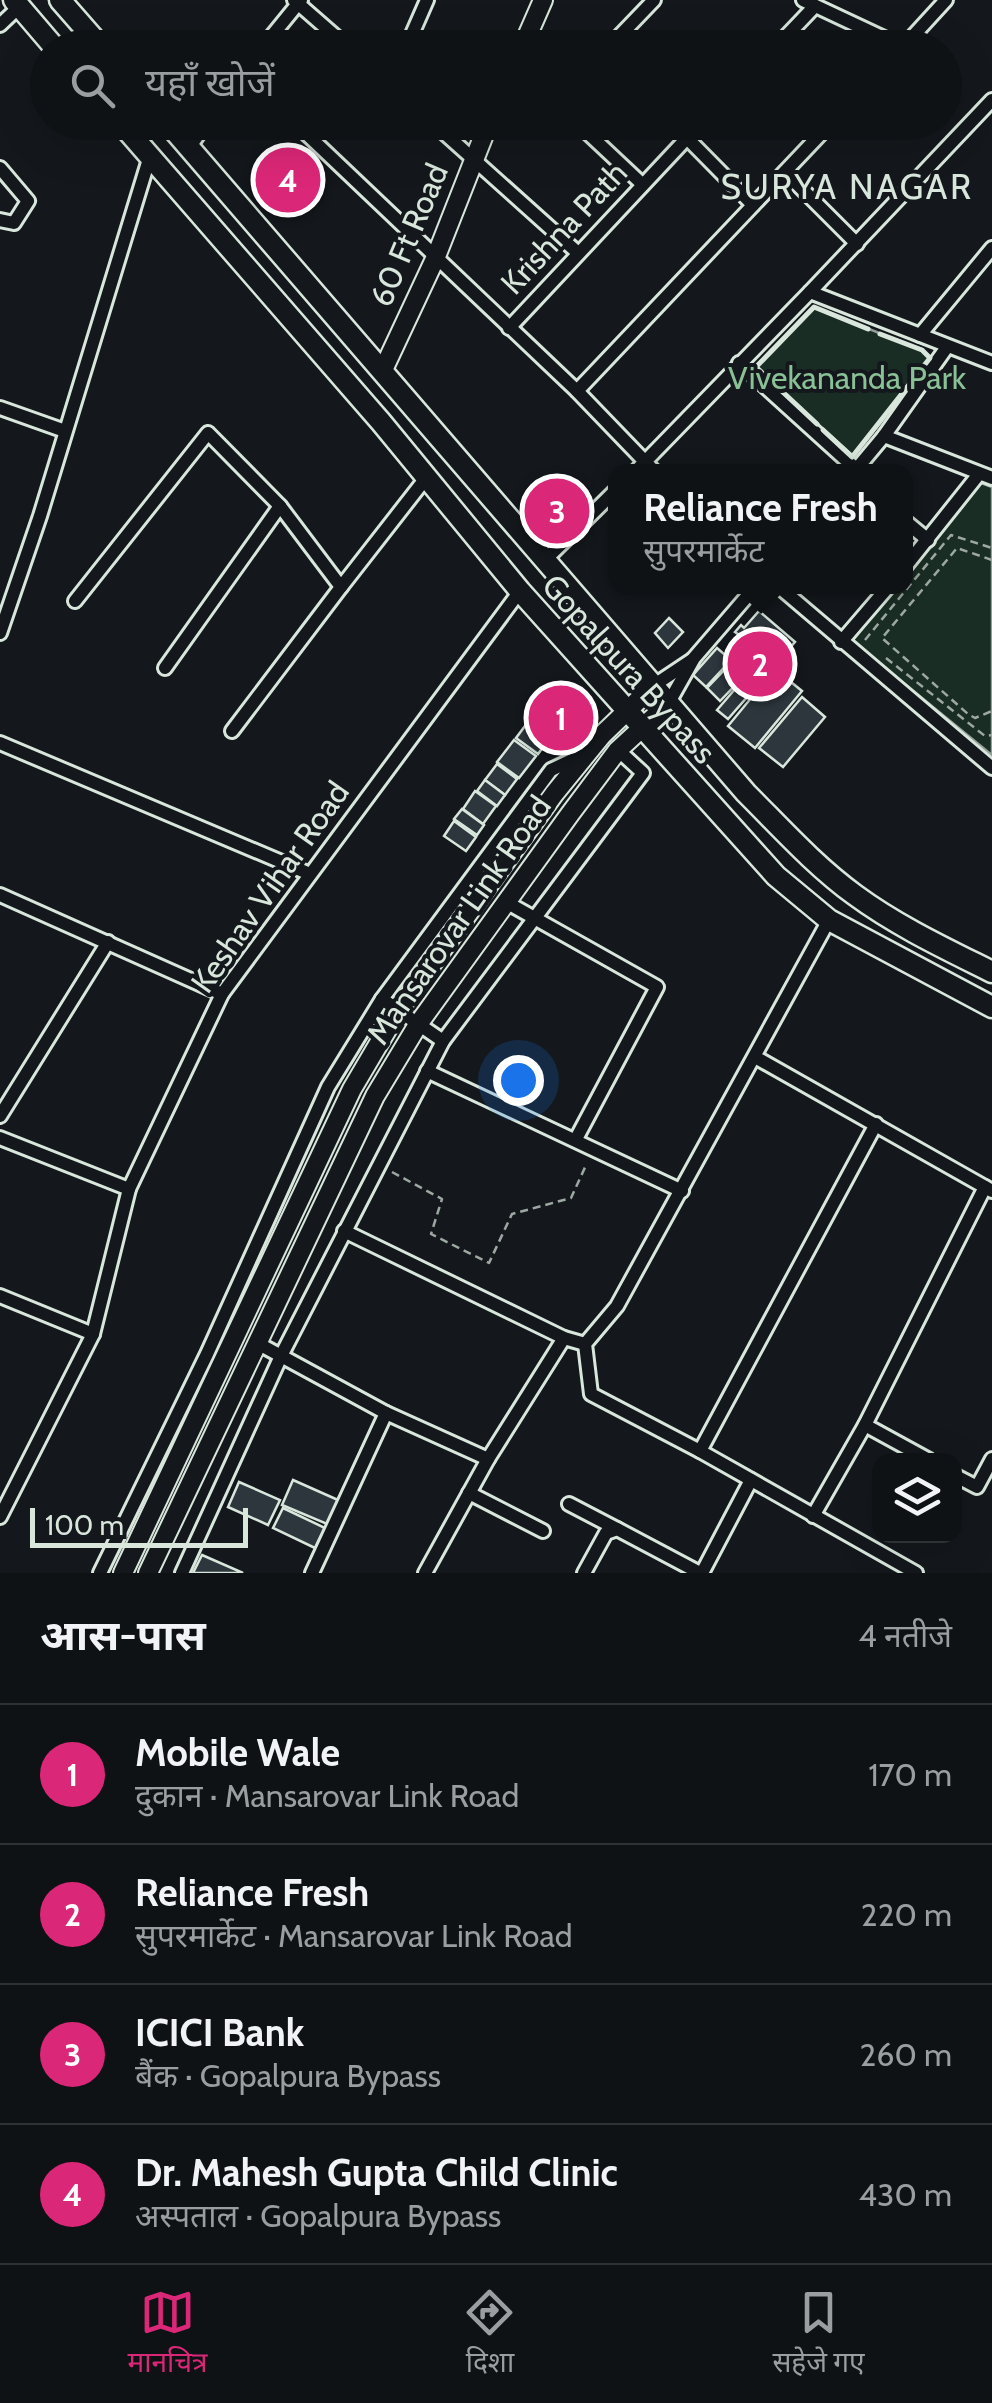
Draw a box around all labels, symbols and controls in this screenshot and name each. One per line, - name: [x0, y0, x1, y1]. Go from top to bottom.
- search box: [30, 30, 962, 140]
- icon: search: [65, 58, 120, 113]
- text: यहाँ खोजें: [145, 59, 275, 106]
- pin: 4: [256, 142, 320, 218]
- street label: Krishna Path: [492, 153, 635, 302]
- street label: 60 Ft Road: [361, 157, 456, 312]
- district label: SURYA NAGAR: [720, 165, 974, 208]
- park label: Vivekananda Park: [728, 358, 967, 397]
- popup: [608, 464, 913, 594]
- pin: 3: [524, 474, 590, 548]
- text: Reliance Fresh: [643, 484, 878, 531]
- text: सुपरमार्केट: [643, 531, 764, 570]
- street label: Gopalpura Bypass: [534, 566, 725, 771]
- pin: 2: [728, 626, 792, 702]
- pin: 1: [528, 680, 594, 756]
- street label: Keshav Vihar Road: [182, 774, 357, 1000]
- street label: Mansarovar Link Road: [358, 788, 559, 1052]
- your location: [493, 1055, 544, 1106]
- map controls: [872, 1453, 962, 1543]
- button: layers: [872, 1453, 962, 1543]
- scale bar: [30, 1503, 248, 1548]
- text: 100 m: [45, 1508, 124, 1542]
- text: आस-पास: [40, 1609, 206, 1661]
- text: 4 नतीजे: [858, 1616, 952, 1655]
- text: Mobile Wale: [135, 1729, 340, 1776]
- text: 1: [67, 1755, 78, 1794]
- text: 170 m: [868, 1755, 952, 1794]
- text: दुकान · Mansarovar Link Road: [135, 1776, 519, 1815]
- text: Reliance Fresh: [135, 1869, 369, 1916]
- text: 2: [64, 1895, 81, 1934]
- text: 220 m: [861, 1895, 952, 1934]
- text: सुपरमार्केट · Mansarovar Link Road: [135, 1916, 573, 1955]
- text: ICICI Bank: [135, 2009, 304, 2056]
- text: 3: [64, 2035, 81, 2074]
- text: 260 m: [859, 2035, 952, 2074]
- text: बैंक · Gopalpura Bypass: [135, 2056, 441, 2095]
- text: Dr. Mahesh Gupta Child Clinic: [135, 2149, 618, 2196]
- text: 4: [63, 2175, 82, 2214]
- text: 430 m: [859, 2175, 952, 2214]
- text: अस्पताल · Gopalpura Bypass: [135, 2196, 501, 2235]
- tab: मानचित्र: [127, 2285, 208, 2383]
- tab: दिशा: [462, 2285, 517, 2383]
- tab: सहेजे गए: [772, 2285, 865, 2383]

